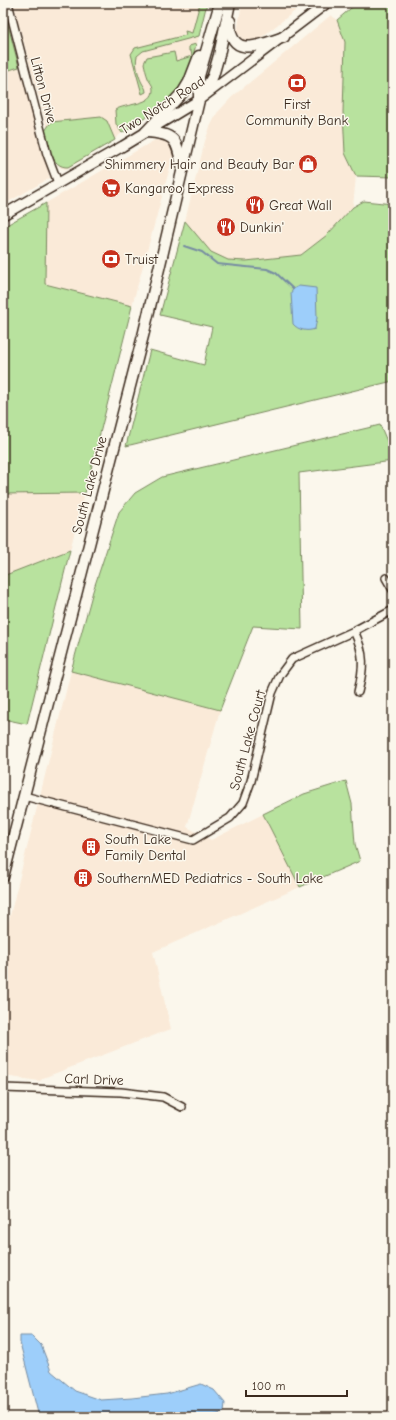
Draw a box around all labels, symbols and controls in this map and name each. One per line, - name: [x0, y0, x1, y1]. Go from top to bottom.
- street label: Litton Drive: [27, 55, 60, 125]
- bank icon: First Community Bank: [286, 72, 308, 94]
- street label: Two Notch Road: [117, 73, 208, 138]
- place label: First Community Bank: [246, 96, 349, 129]
- shop icon: Shimmery Hair and Beauty Bar: [297, 153, 319, 175]
- place label: Shimmery Hair and Beauty Bar: [105, 156, 294, 173]
- supermarket icon: Kangaroo Express: [100, 177, 122, 199]
- place label: Kangaroo Express: [125, 180, 234, 197]
- restaurant icon: Great Wall: [244, 194, 266, 216]
- place label: Great Wall: [269, 197, 332, 214]
- restaurant icon: Dunkin': [215, 216, 237, 238]
- place label: Dunkin': [240, 219, 284, 236]
- bank icon: Truist: [100, 248, 122, 270]
- place label: Truist: [125, 251, 159, 268]
- street label: South Lake Drive: [68, 434, 111, 536]
- street label: South Lake Court: [226, 687, 269, 792]
- place label: South Lake Family Dental: [105, 831, 186, 864]
- building icon: South Lake Family Dental: [80, 836, 102, 858]
- building icon: SouthernMED Pediatrics - South Lake: [72, 867, 94, 889]
- place label: SouthernMED Pediatrics - South Lake: [97, 870, 323, 887]
- street label: Carl Drive: [64, 1070, 124, 1089]
- scale bar: [246, 1372, 347, 1398]
- text: 100 m: [252, 1379, 285, 1393]

